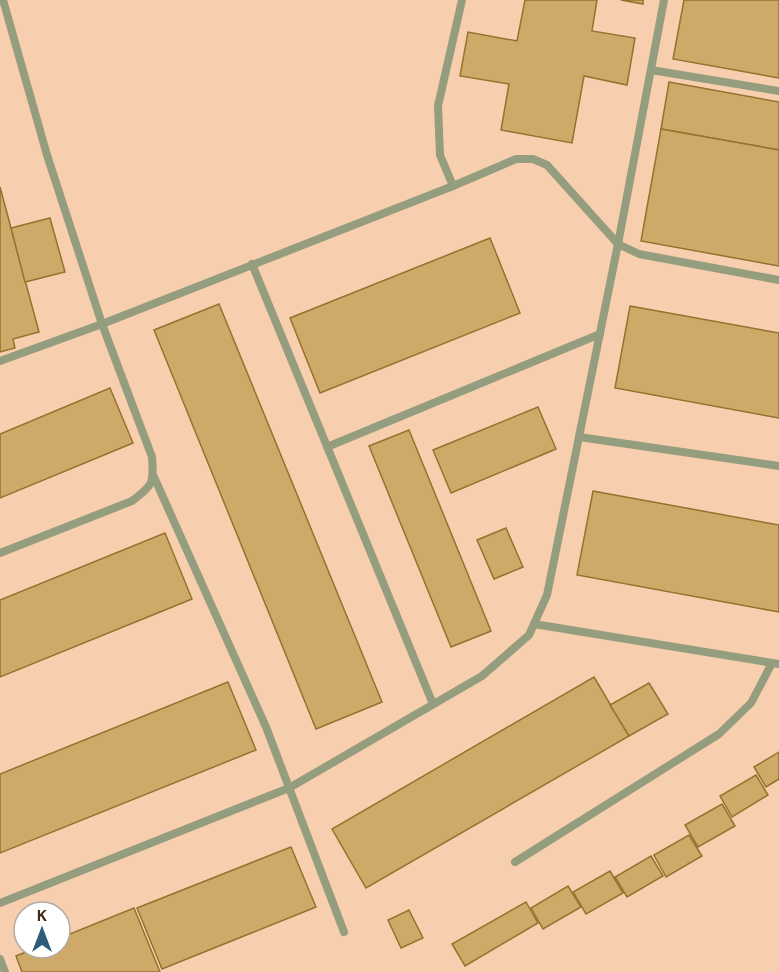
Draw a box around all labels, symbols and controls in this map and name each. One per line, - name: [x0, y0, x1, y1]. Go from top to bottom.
- north arrow: [12, 900, 72, 960]
- text: K: [37, 905, 48, 926]

